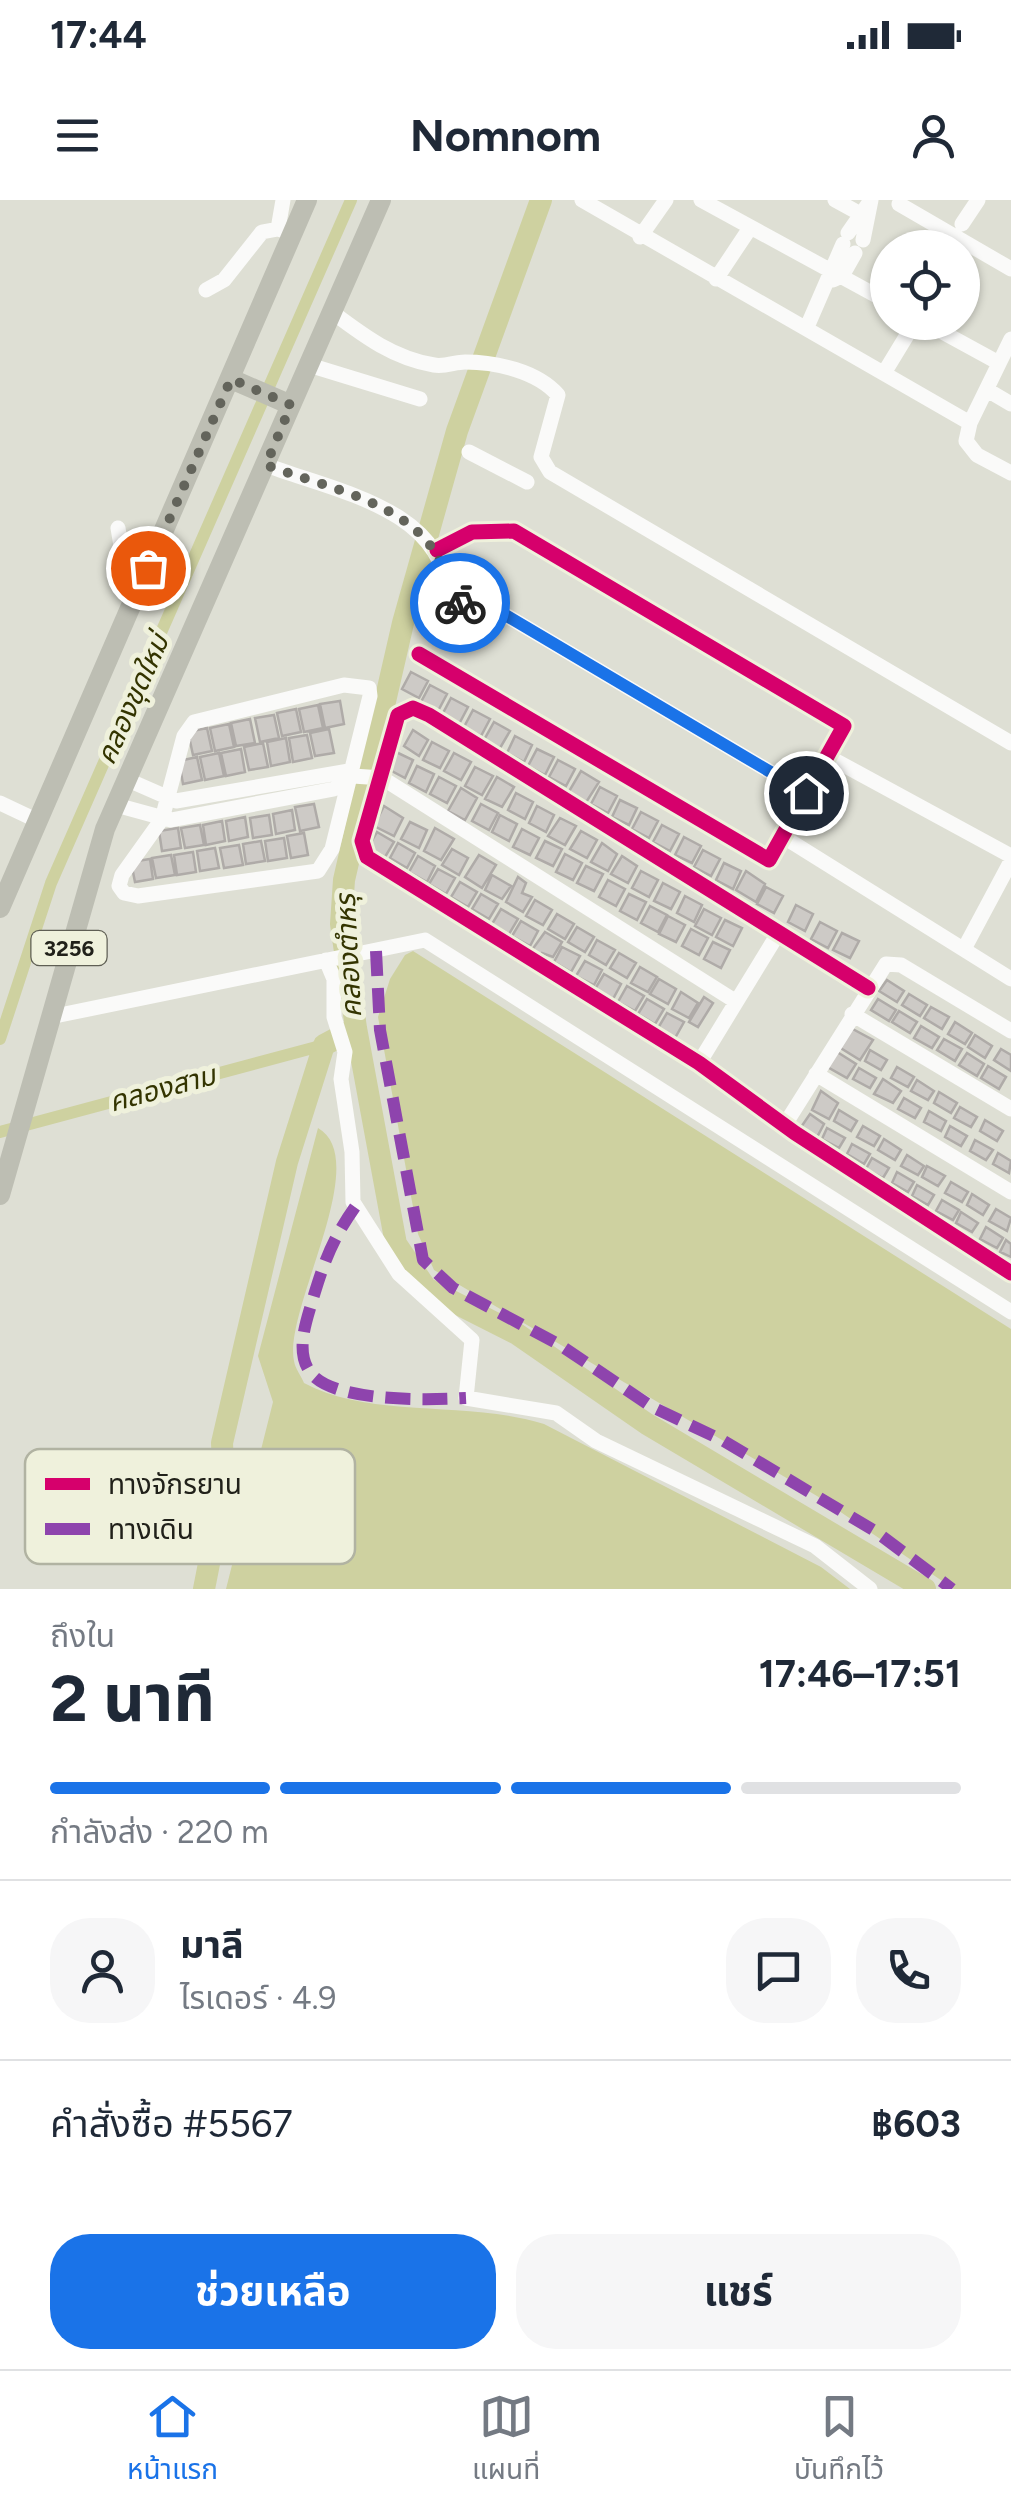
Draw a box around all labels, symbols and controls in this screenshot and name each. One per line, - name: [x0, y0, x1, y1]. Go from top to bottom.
- text: 17:44: [50, 12, 147, 58]
- icon: menu: [50, 108, 105, 163]
- text: Nomnom: [410, 108, 601, 162]
- icon: person: [906, 108, 961, 163]
- map controls: [870, 230, 980, 340]
- button: locate: [870, 230, 980, 340]
- pin: [106, 526, 191, 611]
- icon: bag: [121, 541, 176, 596]
- courier: [410, 553, 510, 653]
- icon: bike: [433, 576, 488, 631]
- water label: คลองขุดใหม่: [88, 625, 178, 770]
- pin: [764, 751, 849, 836]
- icon: home: [779, 766, 834, 821]
- water label: คลองตำหรุ: [328, 891, 369, 1019]
- road number: 3256: [32, 931, 106, 965]
- water label: คลองสาม: [105, 1057, 221, 1119]
- legend: [25, 1449, 355, 1564]
- text: ทางจักรยาน: [108, 1467, 242, 1501]
- text: ทางเดิน: [108, 1512, 194, 1546]
- text: ถึงใน: [50, 1617, 115, 1655]
- text: 17:46–17:51: [759, 1651, 961, 1697]
- text: 2 นาที: [50, 1659, 215, 1737]
- text: กำลังส่ง · 220 m: [50, 1813, 269, 1851]
- button: person: [50, 1918, 155, 2023]
- button: chat: [726, 1918, 831, 2023]
- button: phone: [856, 1918, 961, 2023]
- text: มาลี: [180, 1922, 244, 1968]
- text: ไรเดอร์ · 4.9: [180, 1979, 336, 2017]
- text: คำสั่งซื้อ #5567: [50, 2101, 293, 2147]
- text: ฿603: [871, 2101, 961, 2147]
- button: ช่วยเหลือ: [50, 2234, 496, 2349]
- button: แชร์: [516, 2234, 961, 2349]
- tab: หน้าแรก: [127, 2389, 218, 2492]
- tab: แผนที่: [472, 2389, 540, 2492]
- tab: บันทึกไว้: [794, 2389, 884, 2492]

